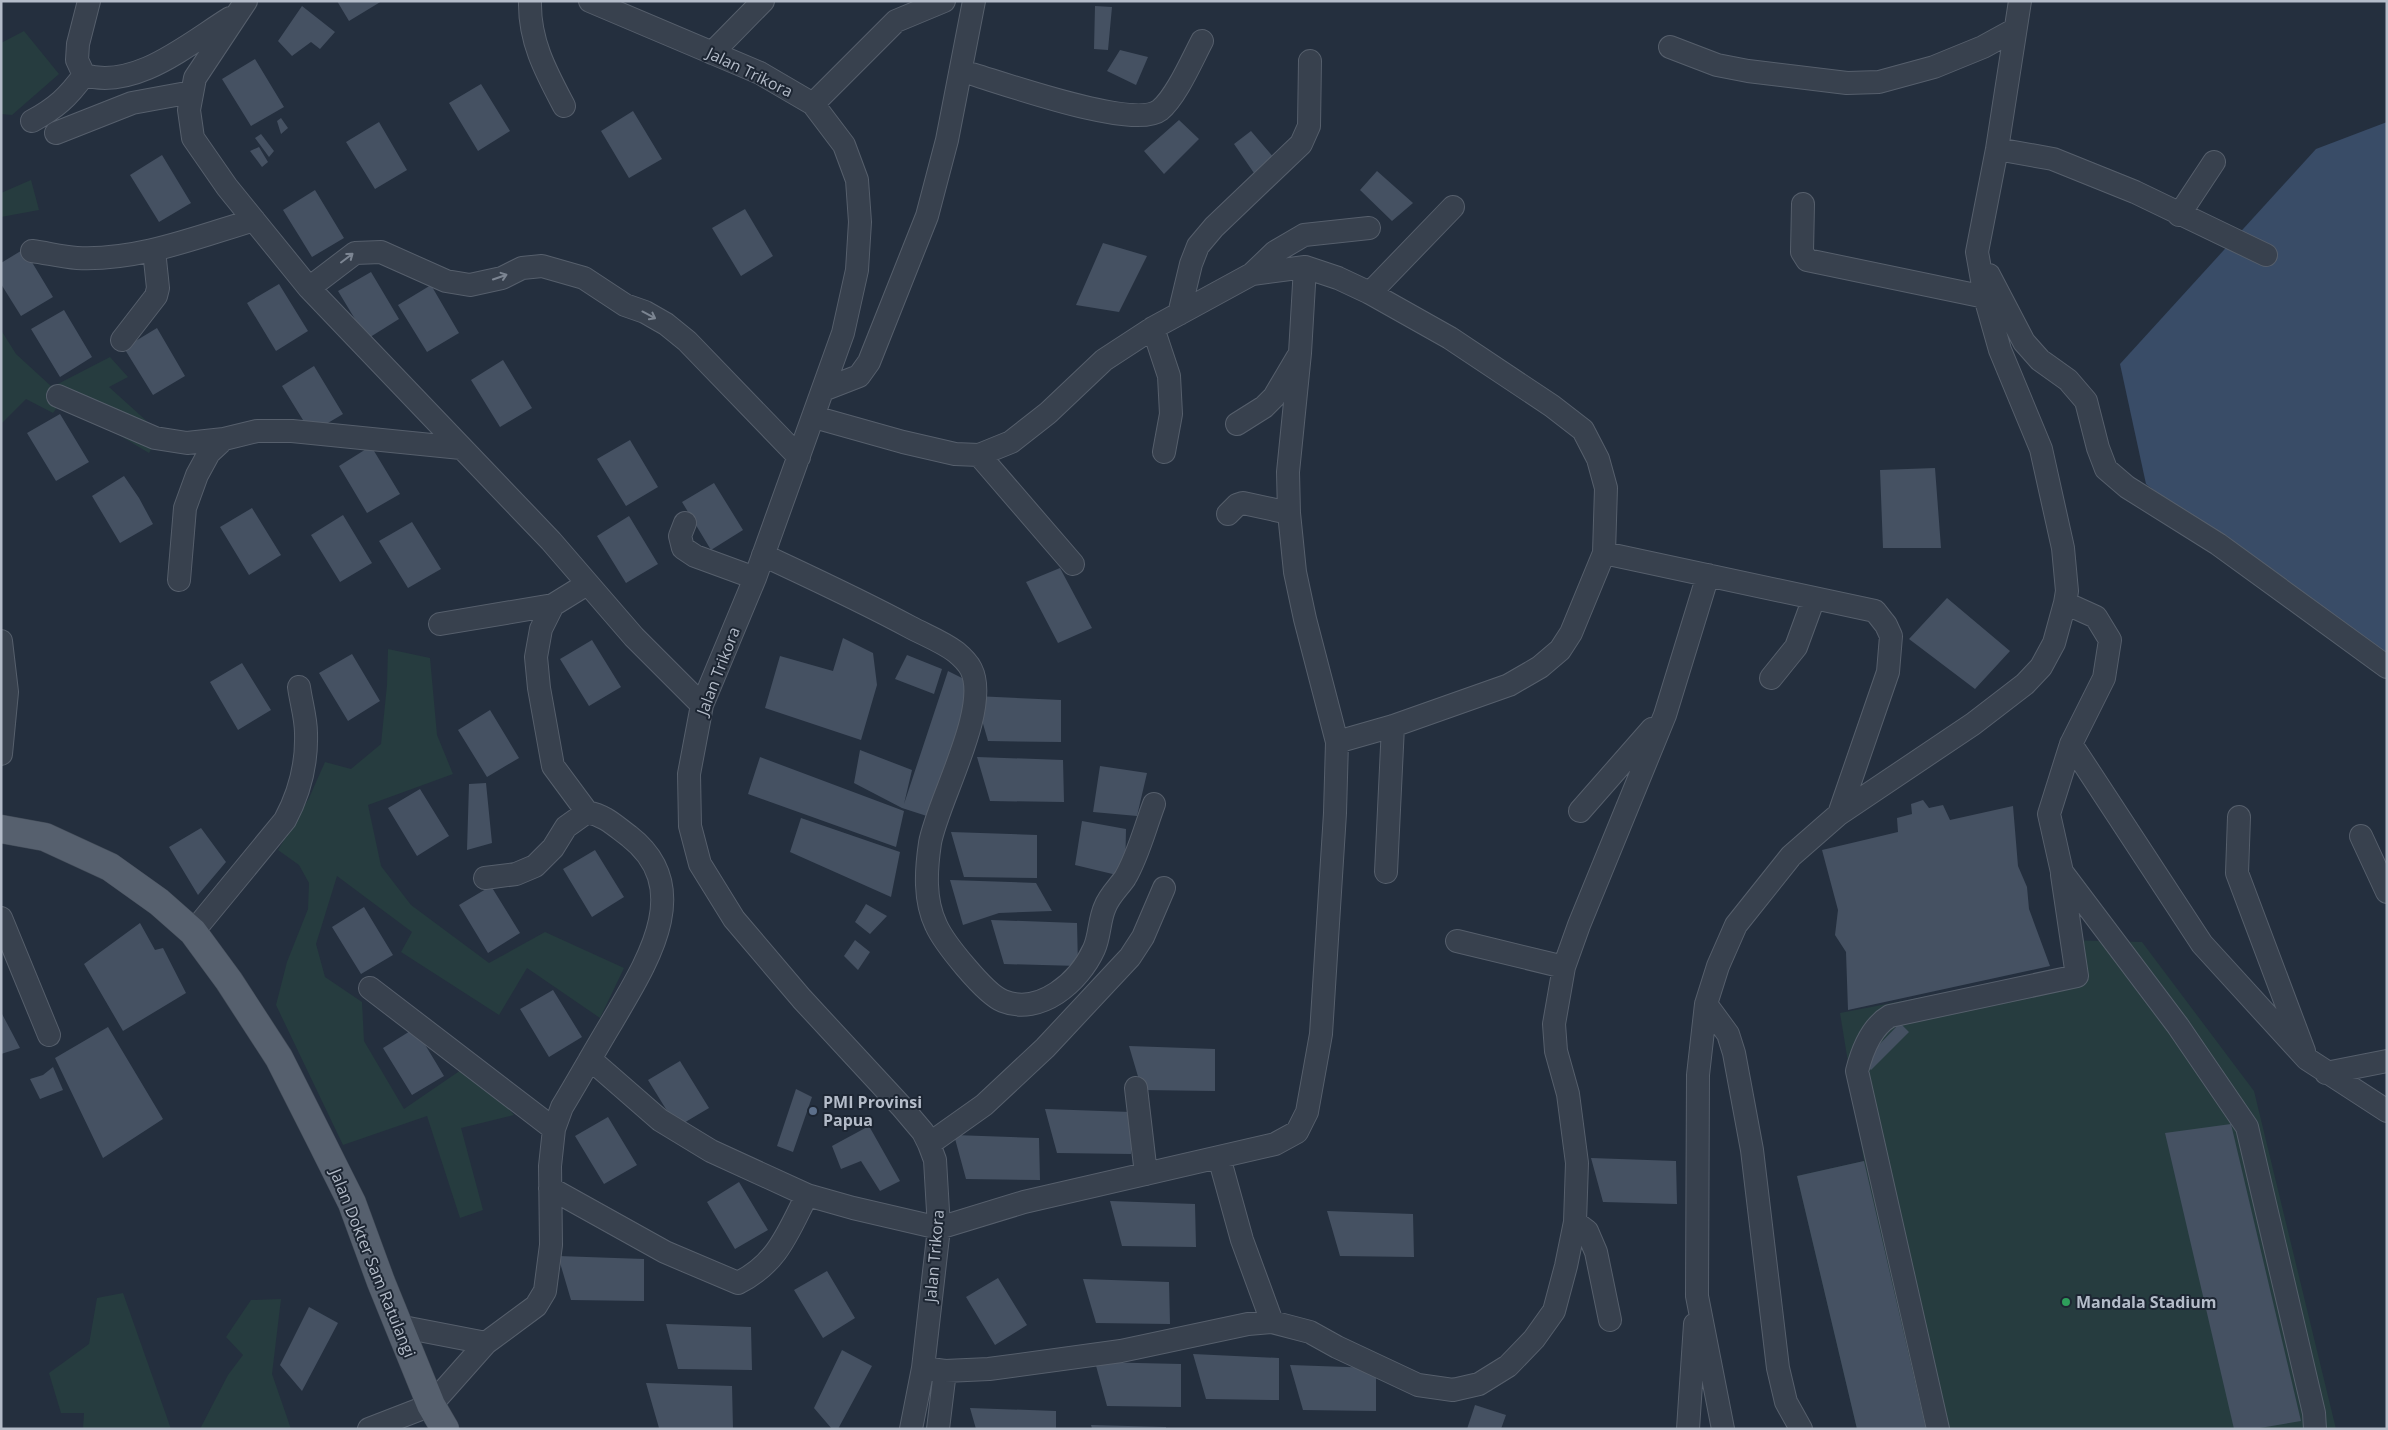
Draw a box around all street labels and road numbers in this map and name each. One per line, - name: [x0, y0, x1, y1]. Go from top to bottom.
- street label: Jalan Trikora: [702, 41, 797, 102]
- street label: Jalan Trikora: [690, 624, 745, 720]
- street label: Jalan Dokter Sam Ratulangi: [324, 1164, 421, 1361]
- street label: Jalan Trikora: [919, 1209, 949, 1305]

